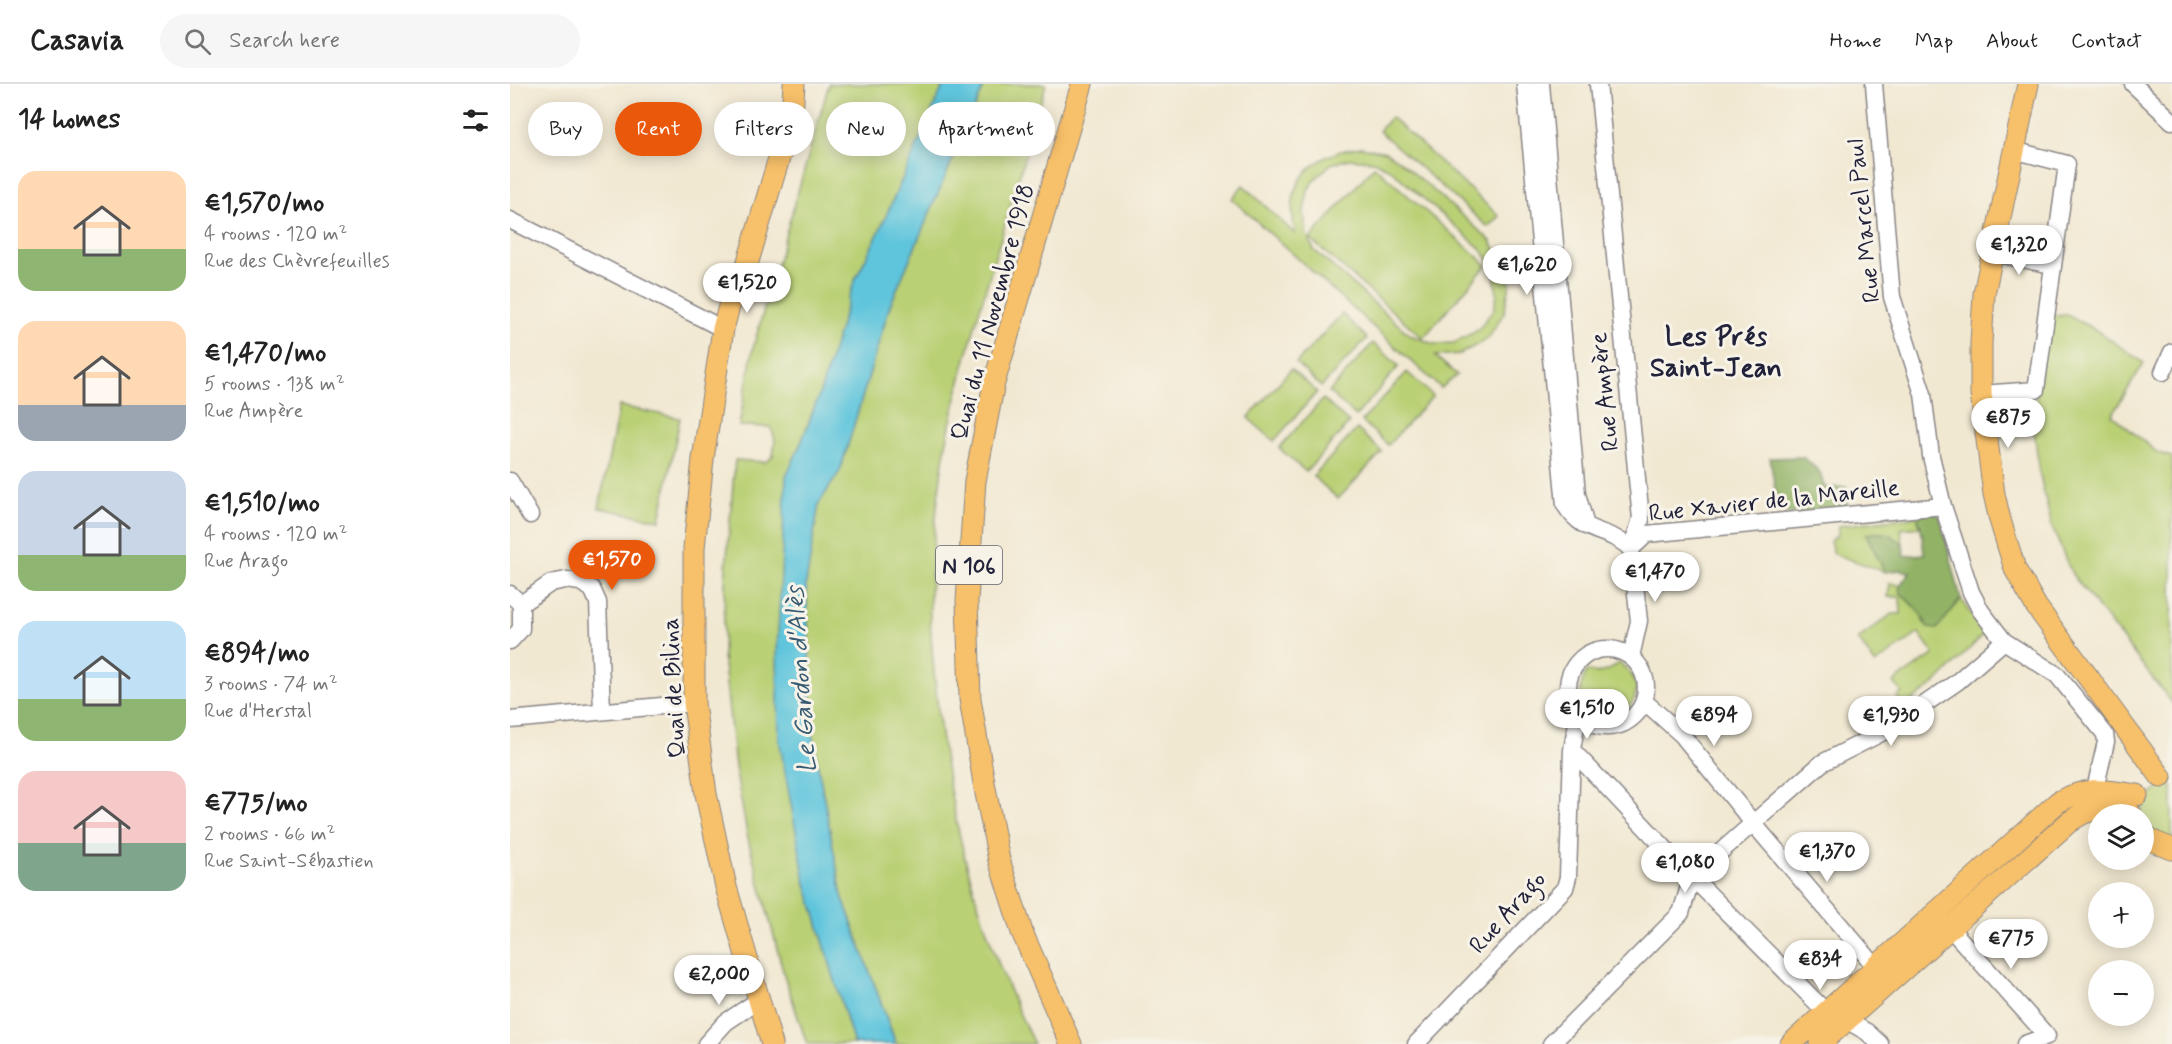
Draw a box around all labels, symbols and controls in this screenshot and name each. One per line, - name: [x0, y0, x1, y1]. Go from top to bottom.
- search box: [160, 14, 580, 68]
- text: Casavia: [30, 23, 124, 60]
- icon: search: [181, 25, 214, 58]
- text: Search here: [229, 27, 340, 55]
- text: Home: [1830, 27, 1882, 55]
- text: Map: [1915, 27, 1953, 55]
- text: About: [1986, 27, 2038, 55]
- text: Contact: [2071, 27, 2142, 55]
- chip: Buy: [528, 102, 603, 156]
- chip: Rent: [615, 102, 702, 156]
- chip: Filters: [714, 102, 814, 156]
- chip: New: [826, 102, 906, 156]
- chip: Apartment: [918, 102, 1055, 156]
- text: 14 homes: [18, 103, 120, 137]
- icon: filters: [459, 104, 492, 137]
- street label: Rue Marcel Paul: [1840, 137, 1889, 304]
- street label: Quai du 11 Novembre 1918: [944, 181, 1043, 444]
- text: €1,570/mo: [204, 187, 324, 221]
- icon: home: [66, 195, 138, 267]
- text: 4 rooms · 120 m²: [204, 221, 347, 248]
- pin: €1,320: [1970, 225, 2068, 276]
- text: €1,320: [1990, 231, 2048, 258]
- pin: €1,620: [1478, 245, 1576, 296]
- text: Rue des Chèvrefeuilles: [204, 248, 390, 275]
- text: €1,620: [1497, 251, 1557, 278]
- pin: €1,520: [698, 263, 796, 314]
- text: €1,520: [717, 269, 777, 296]
- district label: Les Prés Saint-Jean: [1650, 320, 1782, 386]
- street label: Rue Ampère: [1584, 331, 1627, 453]
- text: €1,470/mo: [204, 337, 326, 371]
- icon: home: [66, 345, 138, 417]
- text: 5 rooms · 138 m²: [204, 371, 345, 398]
- text: Rue Ampère: [204, 398, 303, 425]
- pin: €875: [1972, 398, 2044, 449]
- text: €875: [1985, 404, 2031, 431]
- street label: Rue Xavier de la Mareille: [1647, 473, 1901, 530]
- text: €1,510/mo: [204, 487, 320, 521]
- icon: home: [66, 495, 138, 567]
- text: 4 rooms · 120 m²: [204, 521, 347, 548]
- pin: €1,570: [563, 540, 661, 591]
- text: €1,570: [582, 546, 642, 573]
- road number: N 106: [936, 546, 1002, 584]
- text: Rue Arago: [204, 548, 288, 575]
- pin: €1,470: [1606, 552, 1704, 603]
- text: €1,470: [1625, 558, 1685, 585]
- water label: Le Gardon d'Alès: [778, 583, 825, 774]
- street label: Quai de Bilina: [655, 617, 694, 759]
- text: €894/mo: [204, 637, 310, 671]
- icon: home: [66, 645, 138, 717]
- text: 3 rooms · 74 m²: [204, 671, 338, 698]
- pin: €1,510: [1538, 689, 1636, 740]
- text: €1,510: [1559, 695, 1615, 722]
- pin: €894: [1678, 696, 1750, 747]
- pin: €1,930: [1842, 696, 1940, 747]
- text: Rue d'Herstal: [204, 698, 312, 725]
- text: €894: [1690, 702, 1738, 729]
- text: €1,930: [1862, 702, 1920, 729]
- text: €775/mo: [204, 787, 308, 821]
- icon: home: [66, 795, 138, 867]
- map controls: [2088, 804, 2154, 1026]
- button: layers: [2088, 804, 2154, 870]
- text: 2 rooms · 66 m²: [204, 821, 335, 848]
- pin: €1,370: [1778, 832, 1876, 883]
- text: €1,370: [1798, 838, 1856, 865]
- pin: €1,080: [1636, 843, 1734, 894]
- text: Rue Saint-Sébastien: [204, 848, 374, 875]
- text: €1,080: [1655, 849, 1715, 876]
- street label: Rue Arago: [1463, 865, 1556, 963]
- button: +: [2088, 882, 2154, 948]
- pin: €775: [1975, 919, 2047, 970]
- text: €775: [1988, 925, 2034, 952]
- pin: €834: [1784, 940, 1856, 991]
- text: €834: [1798, 946, 1842, 973]
- pin: €2,000: [670, 955, 768, 1006]
- button: −: [2088, 960, 2154, 1026]
- text: €2,000: [688, 961, 750, 988]

